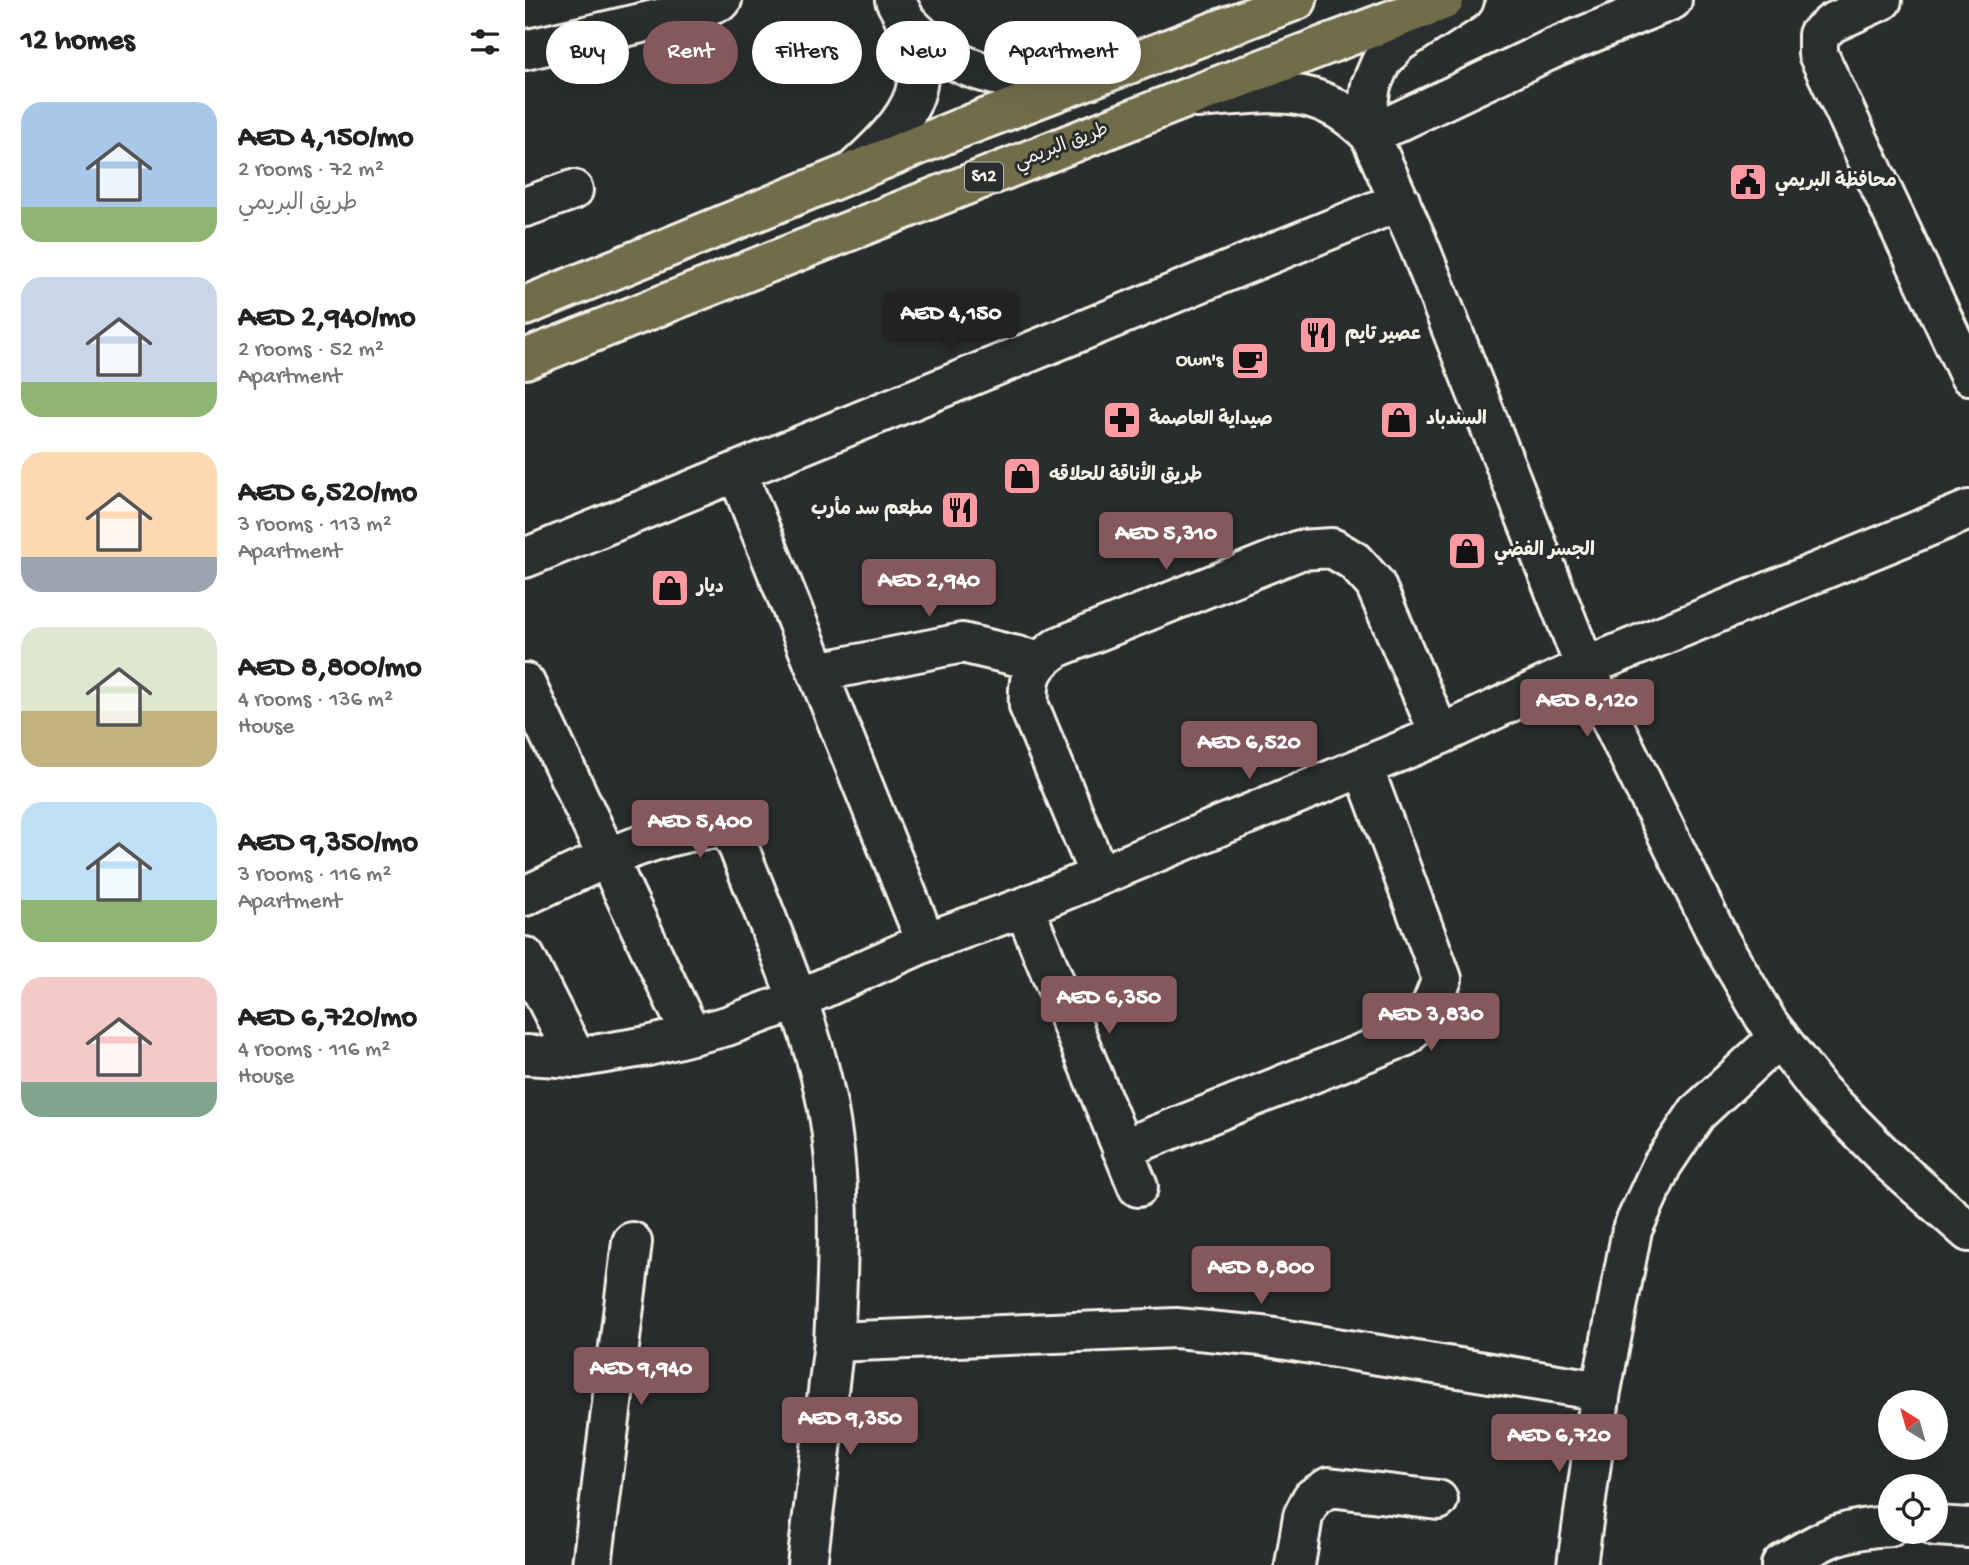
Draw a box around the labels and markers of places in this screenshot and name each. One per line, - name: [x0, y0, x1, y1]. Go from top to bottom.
- public building icon: محافظة البريمي: [1727, 161, 1769, 203]
- place label: محافظة البريمي: [1775, 169, 1897, 196]
- pin: AED 4,150: [871, 292, 1031, 352]
- restaurant icon: عصير تايم: [1297, 314, 1339, 356]
- place label: عصير تايم: [1345, 324, 1421, 347]
- cafe icon: Own's: [1229, 340, 1271, 382]
- place label: Own's: [1176, 350, 1224, 373]
- pharmacy icon: صيداية العاصمة: [1101, 399, 1143, 441]
- shop icon: السندباد: [1378, 399, 1420, 441]
- place label: صيداية العاصمة: [1149, 408, 1273, 432]
- place label: السندباد: [1426, 409, 1487, 432]
- shop icon: طريق الأناقة للحلاقه: [1001, 455, 1043, 497]
- place label: طريق الأناقة للحلاقه: [1049, 461, 1202, 488]
- restaurant icon: مطعم سد مأرب: [939, 489, 981, 531]
- place label: مطعم سد مأرب: [811, 496, 933, 522]
- pin: AED 5,310: [1086, 512, 1246, 572]
- shop icon: الجسر الفضي: [1446, 530, 1488, 572]
- place label: الجسر الفضي: [1494, 540, 1595, 565]
- pin: AED 2,940: [849, 560, 1009, 619]
- shop icon: ديار: [649, 567, 691, 609]
- place label: ديار: [695, 577, 724, 600]
- pin: AED 8,120: [1507, 680, 1667, 739]
- pin: AED 6,520: [1169, 722, 1329, 781]
- pin: AED 5,400: [620, 800, 780, 860]
- pin: AED 6,350: [1029, 976, 1189, 1036]
- pin: AED 3,830: [1351, 993, 1511, 1053]
- pin: AED 8,800: [1181, 1246, 1341, 1306]
- pin: AED 9,940: [561, 1348, 721, 1407]
- pin: AED 9,350: [770, 1398, 930, 1457]
- pin: AED 6,720: [1479, 1414, 1639, 1474]

